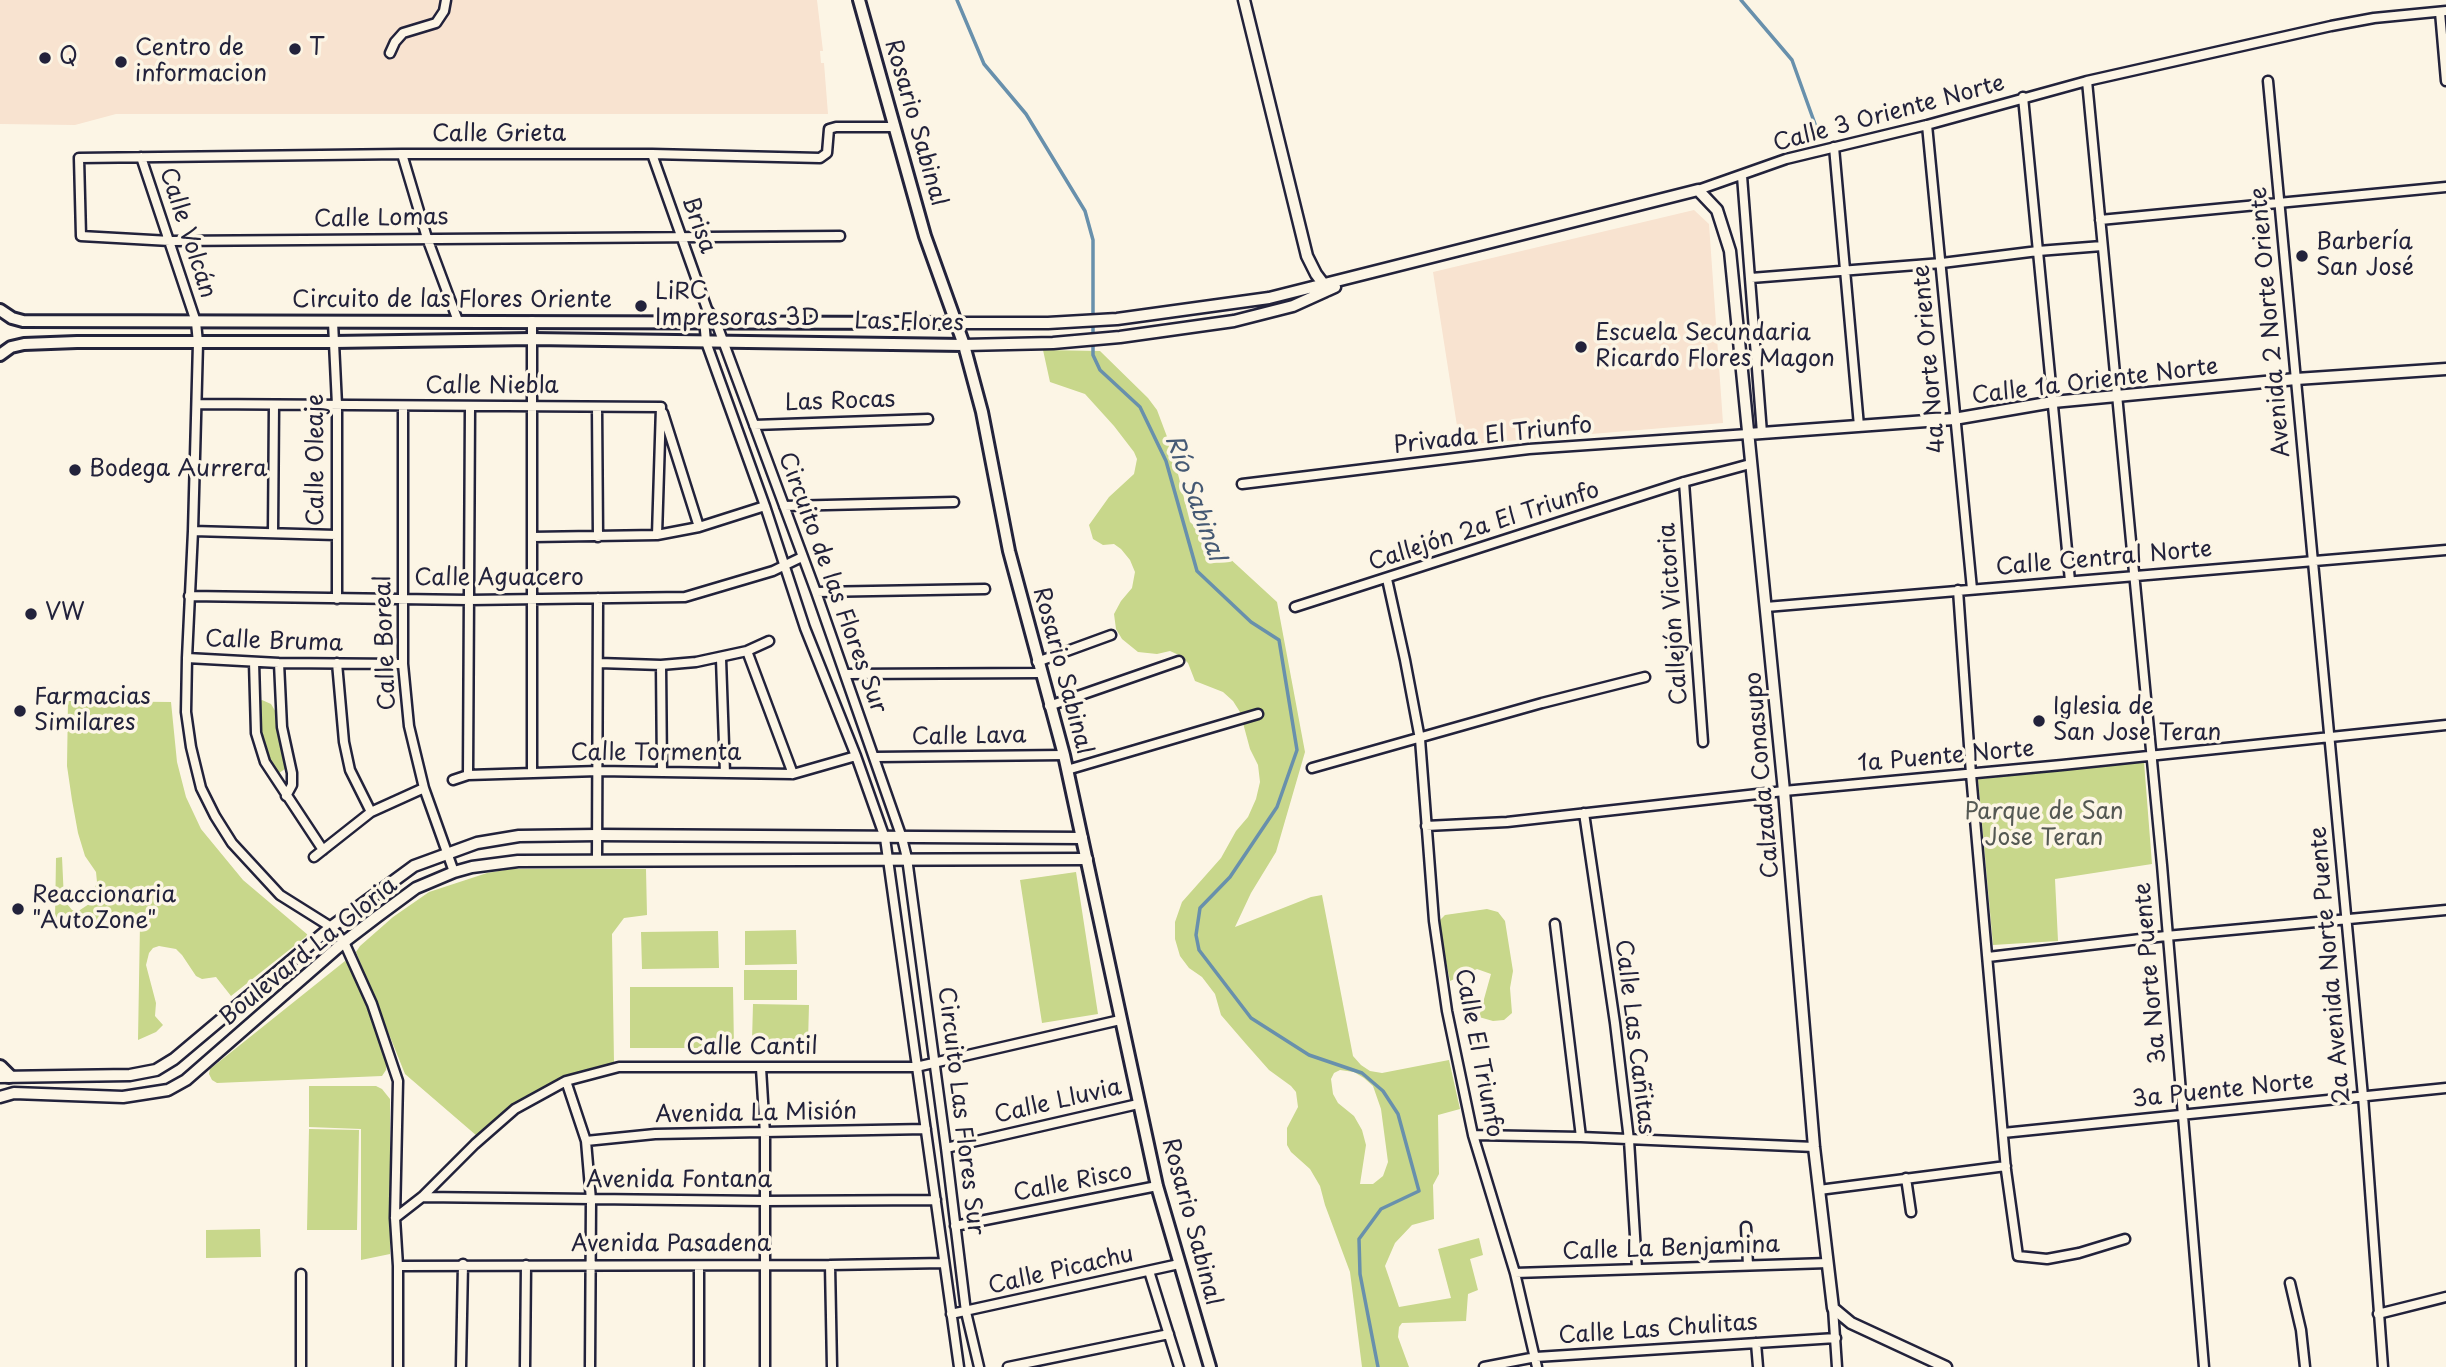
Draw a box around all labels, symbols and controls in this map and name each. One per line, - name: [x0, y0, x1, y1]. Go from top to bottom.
- place label: Centro de informacion: [135, 35, 267, 89]
- place label: T: [309, 35, 325, 63]
- street label: Rosario Sabinal: [878, 37, 952, 209]
- marker: T: [287, 41, 303, 57]
- place label: Q: [59, 44, 78, 72]
- marker: Q: [37, 50, 53, 66]
- marker: Centro de informacion: [113, 54, 129, 70]
- street label: Calle 3 Oriente Norte: [1770, 70, 2008, 158]
- street label: Calle Grieta: [432, 121, 566, 149]
- street label: Calle Volcán: [153, 164, 221, 302]
- street label: Avenida 2 Norte Oriente: [2245, 186, 2297, 458]
- street label: Brisa: [675, 193, 721, 257]
- street label: Calle Lomas: [314, 204, 448, 234]
- place label: Barbería San José: [2316, 229, 2414, 283]
- marker: Barbería San José: [2294, 248, 2310, 264]
- street label: 4a Norte Oriente: [1908, 264, 1952, 454]
- place label: LiRC Impresoras 3D: [655, 279, 820, 333]
- street label: Circuito de las Flores Oriente: [292, 287, 612, 315]
- marker: LiRC Impresoras 3D: [633, 298, 649, 314]
- street label: Las Flores: [854, 308, 964, 338]
- place label: Escuela Secundaria Ricardo Flores Magon: [1595, 320, 1835, 374]
- marker: Escuela Secundaria Ricardo Flores Magon: [1573, 339, 1589, 355]
- street label: Calle 1a Oriente Norte: [1970, 353, 2220, 411]
- street label: Calle Niebla: [425, 373, 559, 401]
- street label: Las Rocas: [784, 386, 896, 418]
- street label: Calle Oleaje: [303, 394, 331, 526]
- street label: Privada El Triunfo: [1393, 412, 1593, 460]
- water label: Río Sabinal: [1158, 431, 1230, 565]
- street label: Circuito de las Flores Sur: [772, 449, 892, 717]
- place label: Bodega Aurrera: [89, 456, 267, 484]
- marker: Bodega Aurrera: [67, 462, 83, 478]
- street label: Callejón 2a El Triunfo: [1365, 477, 1603, 577]
- street label: Callejón Victoria: [1654, 522, 1694, 706]
- street label: Calle Central Norte: [1995, 536, 2213, 582]
- street label: Calle Aguacero: [414, 565, 584, 593]
- street label: Calle Boreal: [370, 575, 402, 711]
- street label: Rosario Sabinal: [1026, 584, 1098, 758]
- place label: VW: [45, 600, 85, 628]
- marker: VW: [23, 606, 39, 622]
- street label: Calle Bruma: [205, 626, 343, 658]
- street label: Calzada Conasupo: [1740, 671, 1786, 879]
- place label: Farmacias Similares: [34, 684, 151, 738]
- place label: Iglesia de San Jose Teran: [2053, 694, 2221, 748]
- marker: Farmacias Similares: [12, 703, 28, 719]
- marker: Iglesia de San Jose Teran: [2031, 713, 2047, 729]
- street label: Calle Lava: [911, 722, 1027, 752]
- street label: 1a Puente Norte: [1856, 736, 2036, 778]
- street label: Calle Tormenta: [571, 740, 741, 768]
- park label: Parque de San Jose Teran: [1964, 799, 2124, 853]
- street label: 2a Avenida Norte Puente: [2305, 825, 2357, 1105]
- street label: Boulevard La Gloria: [215, 872, 403, 1032]
- street label: 3a Norte Puente: [2129, 881, 2173, 1065]
- place label: Reaccionaria "AutoZone": [32, 882, 176, 936]
- marker: Reaccionaria "AutoZone": [10, 901, 26, 917]
- street label: Calle Las Cañitas: [1608, 938, 1660, 1136]
- street label: Calle El Triunfo: [1448, 966, 1508, 1140]
- street label: Circuito Las Flores Sur: [931, 985, 989, 1237]
- street label: Calle Cantil: [686, 1034, 818, 1062]
- street label: 3a Puente Norte: [2131, 1068, 2315, 1114]
- street label: Calle Lluvia: [992, 1074, 1124, 1130]
- street label: Avenida La Misión: [655, 1098, 857, 1130]
- street label: Rosario Sabinal: [1155, 1135, 1227, 1309]
- street label: Calle Risco: [1011, 1158, 1135, 1208]
- street label: Avenida Fontana: [586, 1167, 772, 1195]
- street label: Avenida Pasadena: [571, 1231, 771, 1259]
- street label: Calle La Benjamina: [1562, 1231, 1780, 1267]
- street label: Calle Picachu: [986, 1241, 1136, 1301]
- street label: Calle Las Chulitas: [1558, 1309, 1758, 1351]

